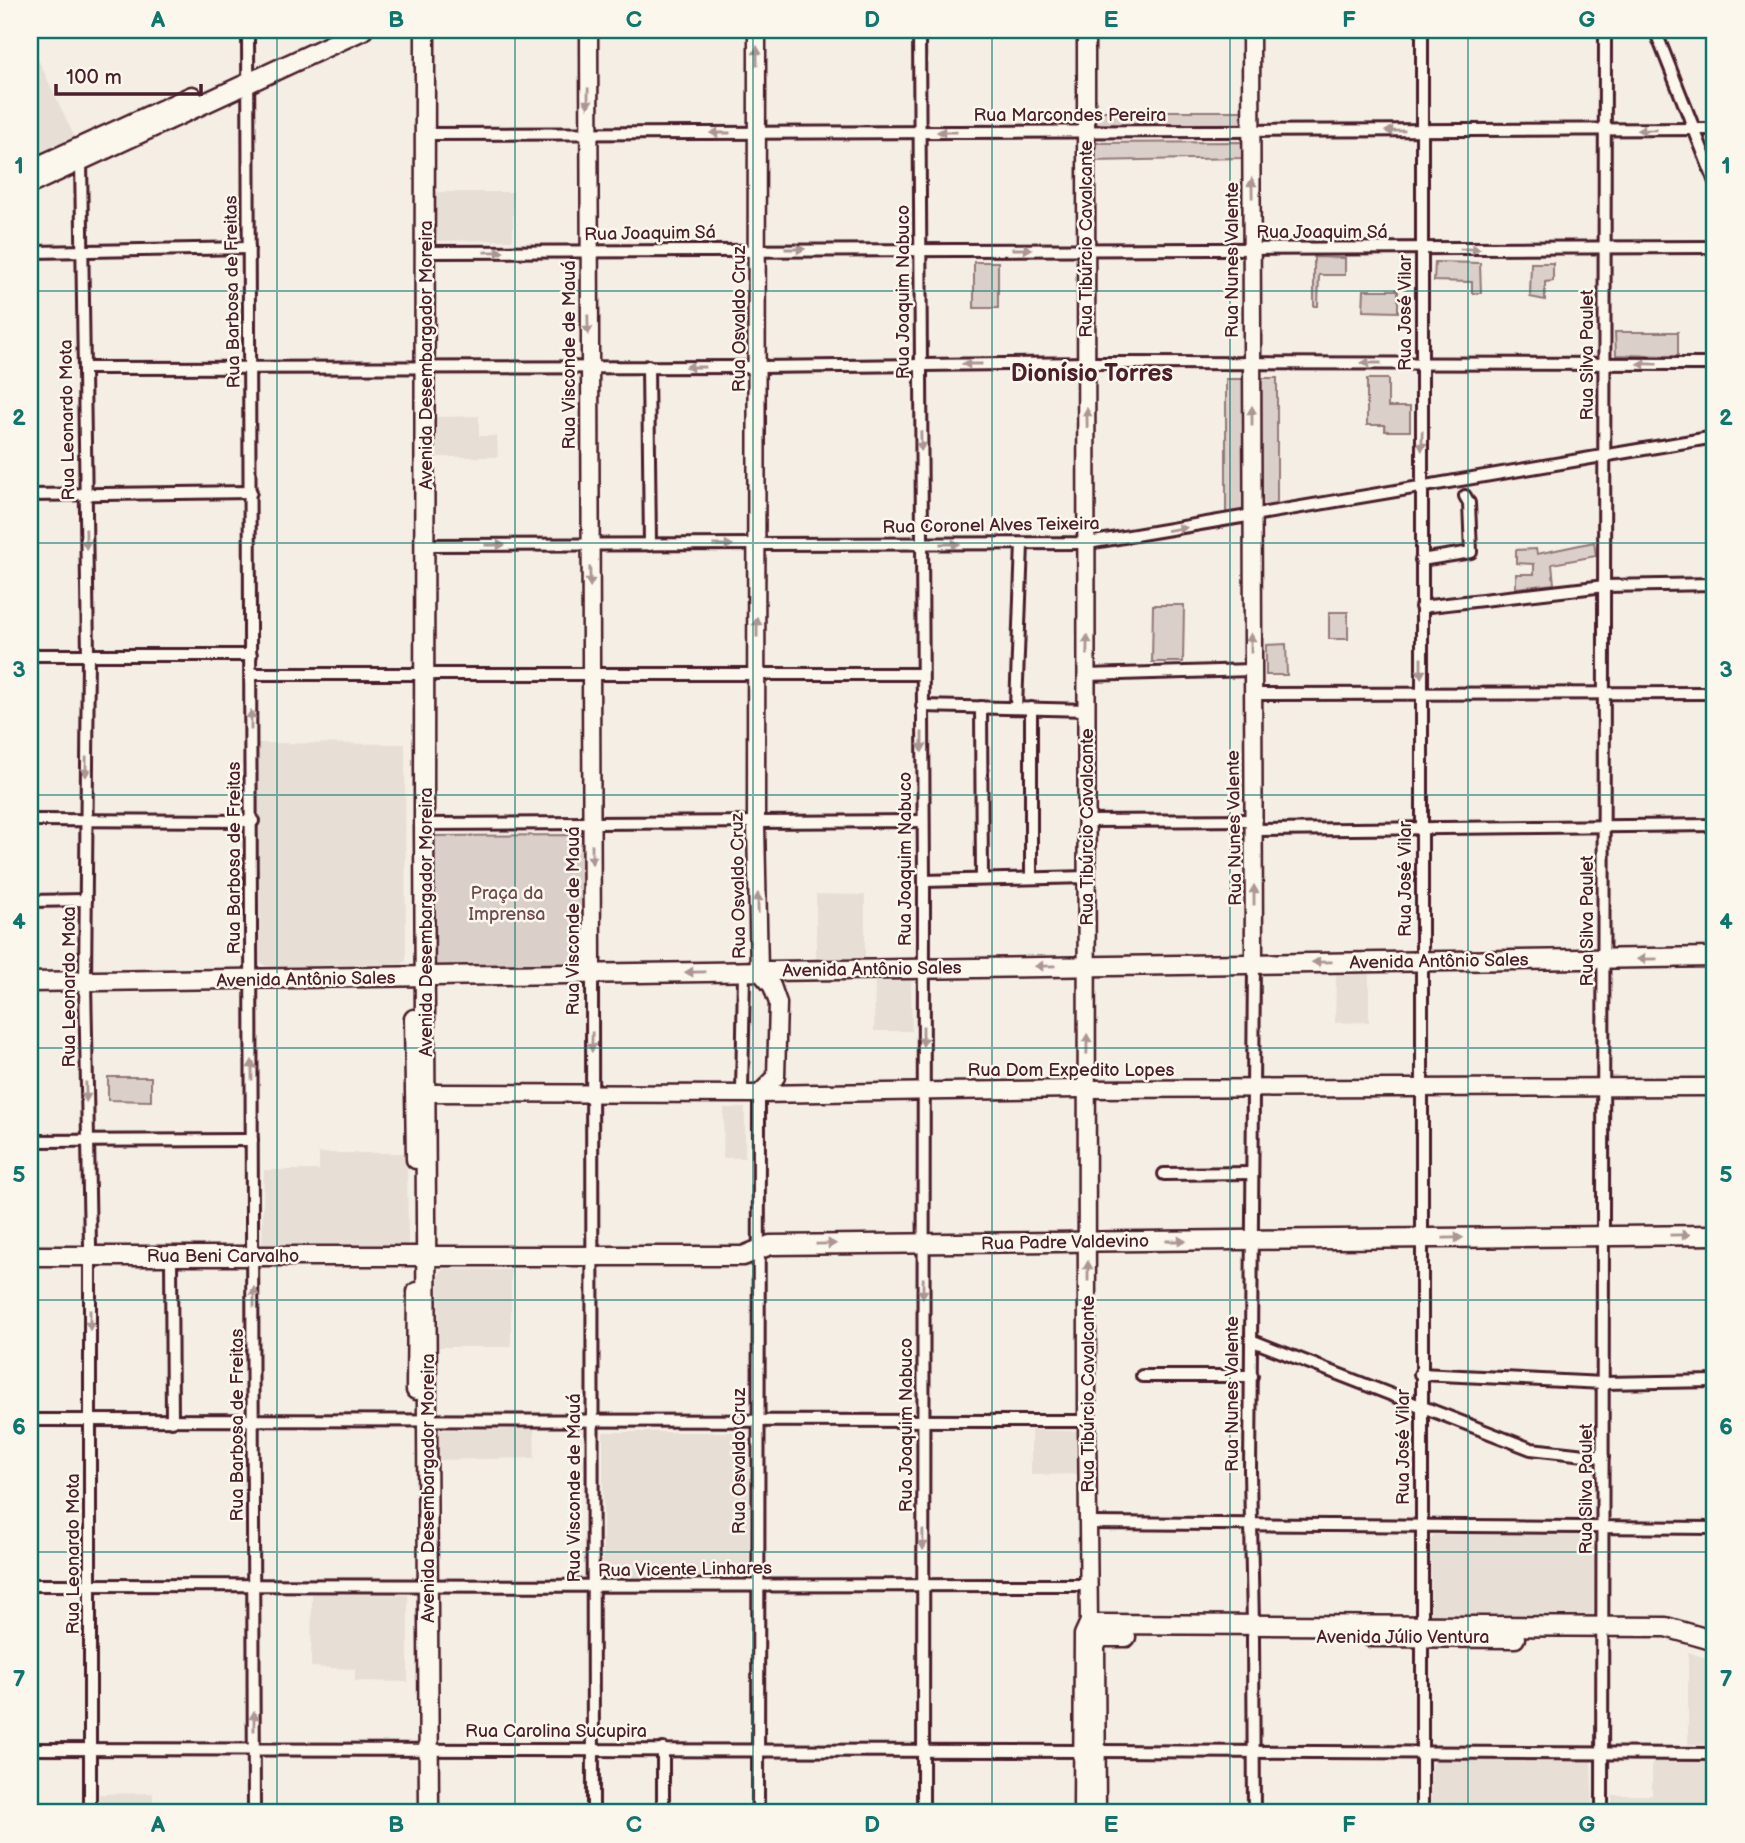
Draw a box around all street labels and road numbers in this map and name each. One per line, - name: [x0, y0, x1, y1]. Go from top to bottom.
- street label: Rua Marcondes Pereira: [973, 105, 1167, 126]
- street label: Rua Tibúrcio Cavalcante: [1076, 140, 1097, 338]
- street label: Rua Nunes Valente: [1222, 182, 1243, 338]
- street label: Rua Barbosa de Freitas: [220, 195, 245, 389]
- street label: Rua Joaquim Nabuco: [893, 205, 914, 379]
- street label: Avenida Desembargador Moreira: [416, 220, 437, 490]
- street label: Rua Joaquim Sá: [584, 222, 716, 245]
- street label: Rua Joaquim Sá: [1256, 222, 1388, 243]
- street label: Rua Osvaldo Cruz: [729, 245, 750, 392]
- street label: Rua José Vilar: [1395, 254, 1416, 371]
- street label: Rua Visconde de Mauá: [559, 260, 580, 450]
- street label: Rua Silva Paulet: [1577, 289, 1598, 421]
- street label: Rua Leonardo Mota: [56, 339, 79, 501]
- street label: Rua Coronel Alves Teixeira: [882, 513, 1100, 538]
- street label: Rua Tibúrcio Cavalcante: [1077, 728, 1098, 926]
- street label: Rua Nunes Valente: [1223, 750, 1246, 906]
- street label: Rua Barbosa de Freitas: [224, 761, 245, 954]
- street label: Rua Joaquim Nabuco: [895, 772, 916, 946]
- street label: Avenida Desembargador Moreira: [416, 787, 437, 1057]
- street label: Rua Osvaldo Cruz: [727, 812, 750, 959]
- street label: Rua José Vilar: [1395, 820, 1416, 937]
- street label: Rua Visconde de Mauá: [563, 826, 584, 1016]
- street label: Rua Silva Paulet: [1577, 855, 1598, 987]
- street label: Rua Leonardo Mota: [59, 906, 80, 1068]
- street label: Avenida Antônio Sales: [1349, 949, 1529, 974]
- street label: Avenida Antônio Sales: [782, 957, 962, 982]
- street label: Avenida Antônio Sales: [216, 967, 396, 992]
- street label: Rua Dom Expedito Lopes: [968, 1060, 1174, 1081]
- street label: Rua Padre Valdevino: [981, 1231, 1149, 1254]
- street label: Rua Beni Carvalho: [147, 1246, 299, 1267]
- street label: Rua Tibúrcio Cavalcante: [1078, 1295, 1099, 1493]
- street label: Rua Nunes Valente: [1222, 1316, 1243, 1472]
- street label: Rua Barbosa de Freitas: [227, 1328, 248, 1521]
- street label: Rua Joaquim Nabuco: [896, 1338, 917, 1512]
- street label: Avenida Desembargador Moreira: [418, 1353, 439, 1623]
- street label: Rua Osvaldo Cruz: [729, 1387, 750, 1534]
- street label: Rua José Vilar: [1393, 1388, 1414, 1505]
- street label: Rua Visconde de Mauá: [564, 1393, 585, 1583]
- street label: Rua Silva Paulet: [1576, 1423, 1597, 1555]
- street label: Rua Leonardo Mota: [63, 1473, 84, 1635]
- street label: Rua Vicente Linhares: [598, 1557, 772, 1582]
- street label: Avenida Júlio Ventura: [1317, 1627, 1489, 1648]
- street label: Rua Carolina Sucupira: [465, 1721, 647, 1742]

